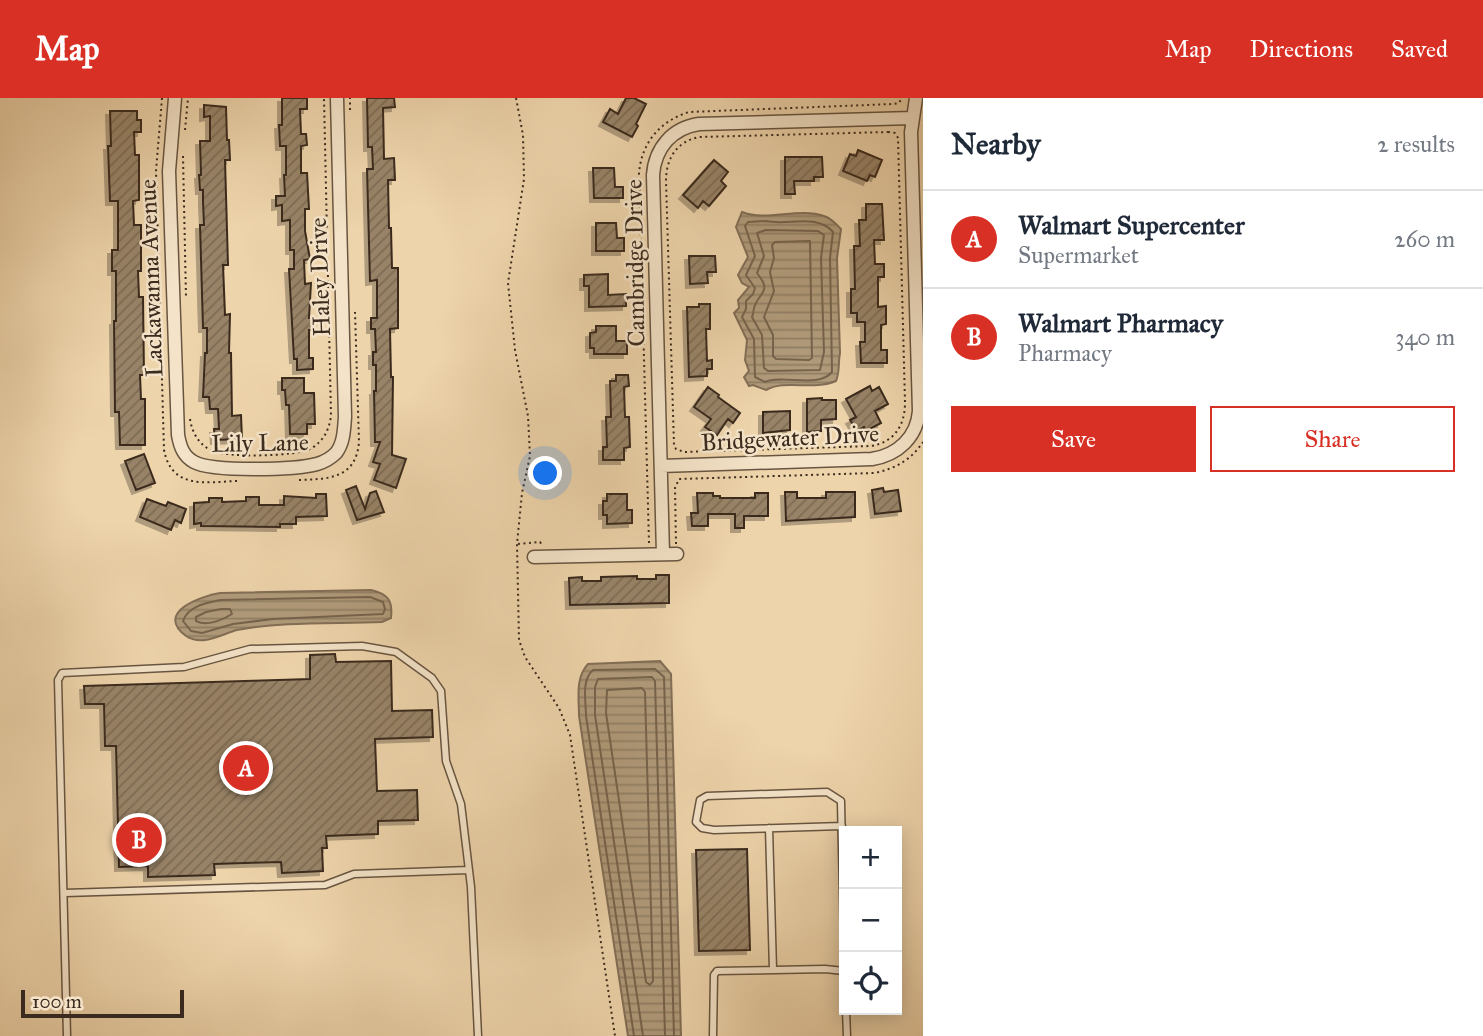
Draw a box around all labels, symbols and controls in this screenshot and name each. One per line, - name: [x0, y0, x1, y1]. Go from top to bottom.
- text: Map: [35, 29, 99, 69]
- text: Map: [1165, 34, 1212, 64]
- text: Directions: [1250, 34, 1353, 64]
- text: Saved: [1391, 34, 1448, 64]
- text: Nearby: [951, 126, 1041, 162]
- text: 2 results: [1377, 130, 1455, 158]
- street label: Lackawanna Avenue: [133, 178, 169, 378]
- street label: Cambridge Drive: [619, 179, 651, 347]
- text: Walmart Supercenter: [1018, 209, 1245, 241]
- street label: Haley Drive: [303, 217, 337, 337]
- text: A: [966, 225, 982, 253]
- text: 260 m: [1394, 225, 1455, 253]
- text: Supermarket: [1018, 241, 1139, 269]
- text: Walmart Pharmacy: [1018, 307, 1223, 339]
- text: B: [966, 323, 982, 351]
- text: 340 m: [1395, 323, 1455, 351]
- text: Pharmacy: [1018, 339, 1112, 367]
- button: Save: [951, 406, 1196, 472]
- button: Share: [1210, 406, 1455, 472]
- street label: Bridgewater Drive: [700, 418, 880, 458]
- street label: Lily Lane: [211, 427, 309, 459]
- your location: [528, 456, 562, 490]
- pin: A: [223, 742, 269, 794]
- pin: B: [116, 814, 162, 866]
- map controls: [839, 826, 902, 1015]
- button: +: [839, 826, 902, 889]
- button: −: [839, 889, 902, 952]
- button: locate: [839, 952, 902, 1015]
- scale bar: [21, 987, 184, 1019]
- text: 100 m: [32, 990, 82, 1013]

